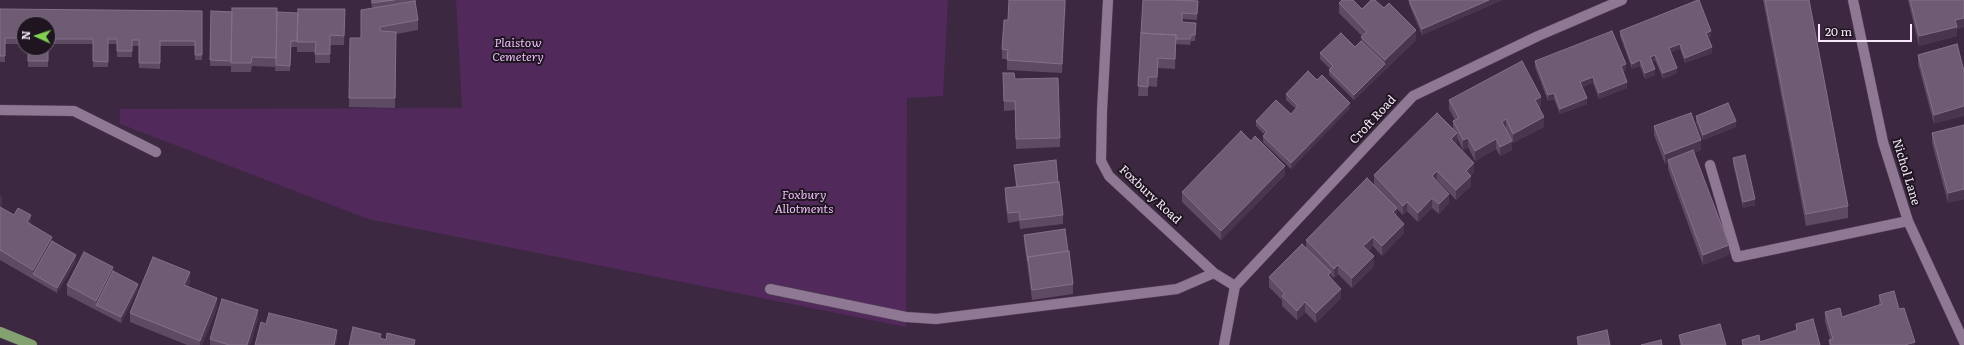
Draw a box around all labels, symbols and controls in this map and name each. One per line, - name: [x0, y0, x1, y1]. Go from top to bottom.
- north arrow: [16, 16, 56, 56]
- scale bar: [1820, 16, 1914, 42]
- text: 20 m: [1825, 22, 1852, 40]
- text: N: [17, 30, 33, 40]
- park label: Plaistow Cemetery: [492, 36, 544, 64]
- street label: Croft Road: [1347, 93, 1399, 147]
- street label: Nichol Lane: [1889, 137, 1923, 207]
- street label: Foxbury Road: [1116, 163, 1184, 227]
- park label: Foxbury Allotments: [775, 188, 833, 216]

